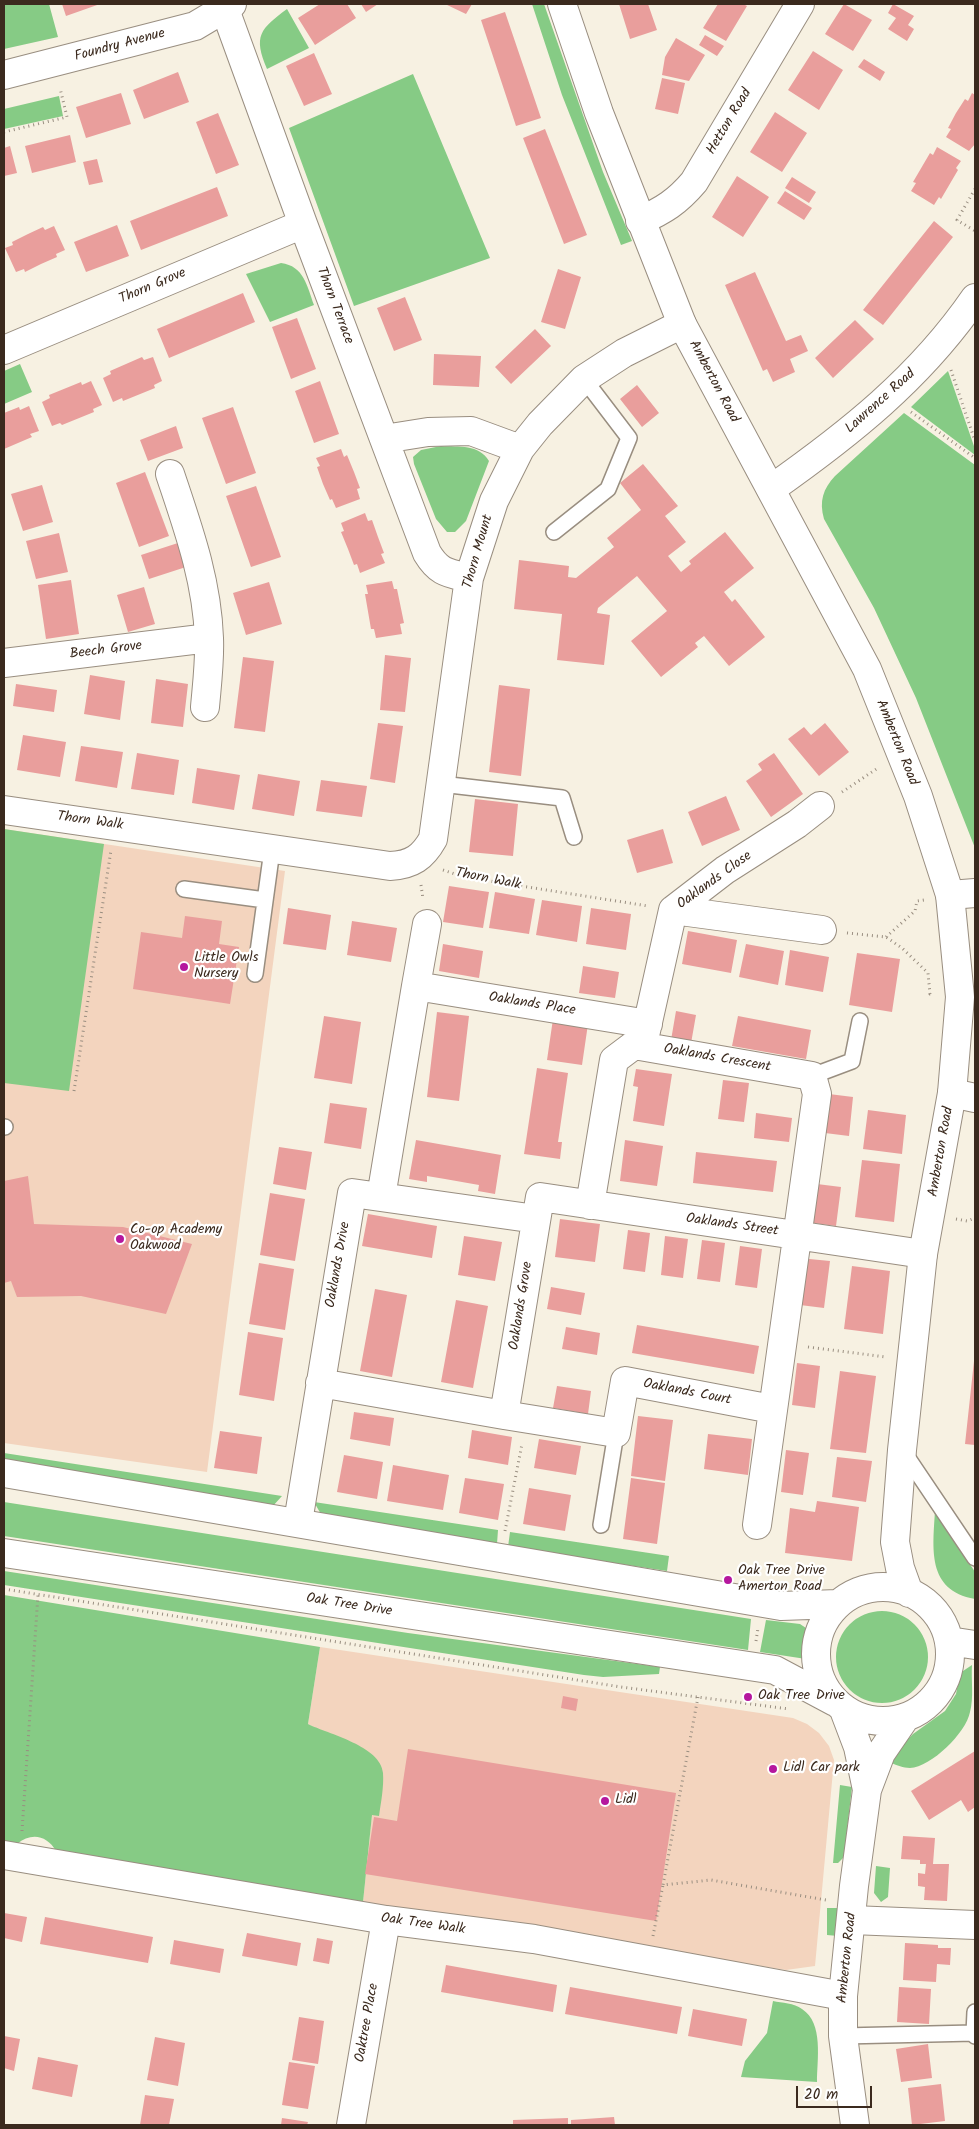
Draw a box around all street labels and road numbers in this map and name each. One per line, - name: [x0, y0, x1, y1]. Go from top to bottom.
- street label: Foundry Avenue: [73, 26, 167, 66]
- street label: Hetton Road: [704, 86, 756, 158]
- street label: Thorn Grove: [117, 265, 189, 309]
- street label: Thorn Terrace: [312, 265, 356, 347]
- street label: Amberton Road: [684, 338, 742, 426]
- street label: Lawrence Road: [843, 366, 919, 438]
- street label: Thorn Mount: [460, 513, 498, 591]
- street label: Beech Grove: [69, 638, 143, 664]
- street label: Amberton Road: [871, 698, 921, 788]
- street label: Thorn Walk: [56, 809, 124, 835]
- street label: Oaklands Close: [674, 848, 756, 914]
- street label: Thorn Walk: [454, 865, 522, 895]
- street label: Oaklands Place: [487, 990, 577, 1020]
- street label: Oaklands Crescent: [662, 1041, 772, 1077]
- street label: Amberton Road: [926, 1106, 958, 1198]
- street label: Oaklands Street: [685, 1211, 779, 1241]
- street label: Oaklands Drive: [323, 1221, 355, 1309]
- street label: Oaklands Grove: [507, 1260, 537, 1352]
- street label: Oaklands Court: [642, 1376, 732, 1410]
- street label: Oak Tree Drive: [305, 1591, 393, 1621]
- street label: Oak Tree Walk: [380, 1911, 466, 1939]
- street label: Amberton Road: [835, 1912, 861, 2004]
- street label: Oaktree Place: [353, 1982, 383, 2064]

